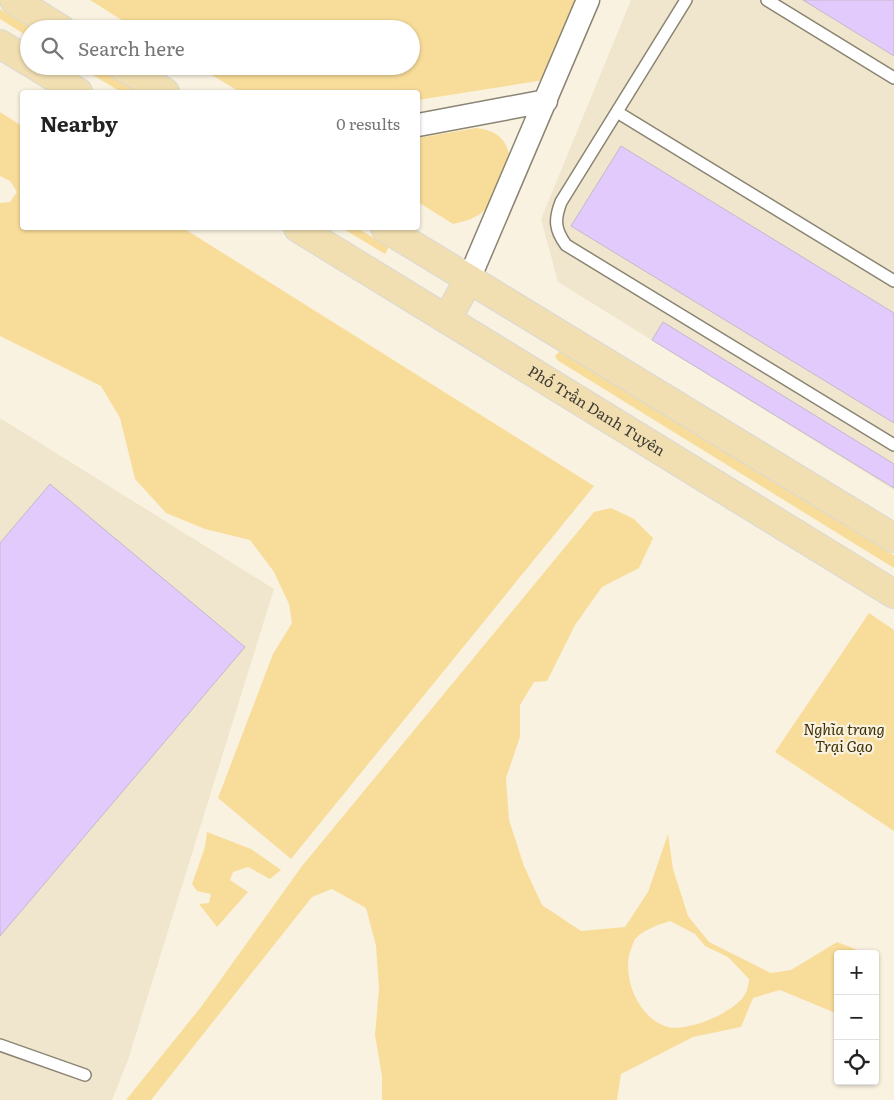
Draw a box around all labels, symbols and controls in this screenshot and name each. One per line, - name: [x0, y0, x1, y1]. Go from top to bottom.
- search box: [20, 20, 420, 75]
- icon: search: [38, 34, 66, 62]
- text: Search here: [78, 34, 185, 62]
- text: Nearby: [40, 107, 118, 138]
- text: 0 results: [336, 111, 400, 135]
- street label: Phố Trần Danh Tuyên: [524, 359, 670, 461]
- park label: Nghĩa trang Trại Gạo: [803, 717, 885, 757]
- map controls: [834, 950, 879, 1085]
- button: +: [834, 950, 879, 995]
- button: −: [834, 995, 879, 1040]
- button: locate: [834, 1040, 879, 1085]

